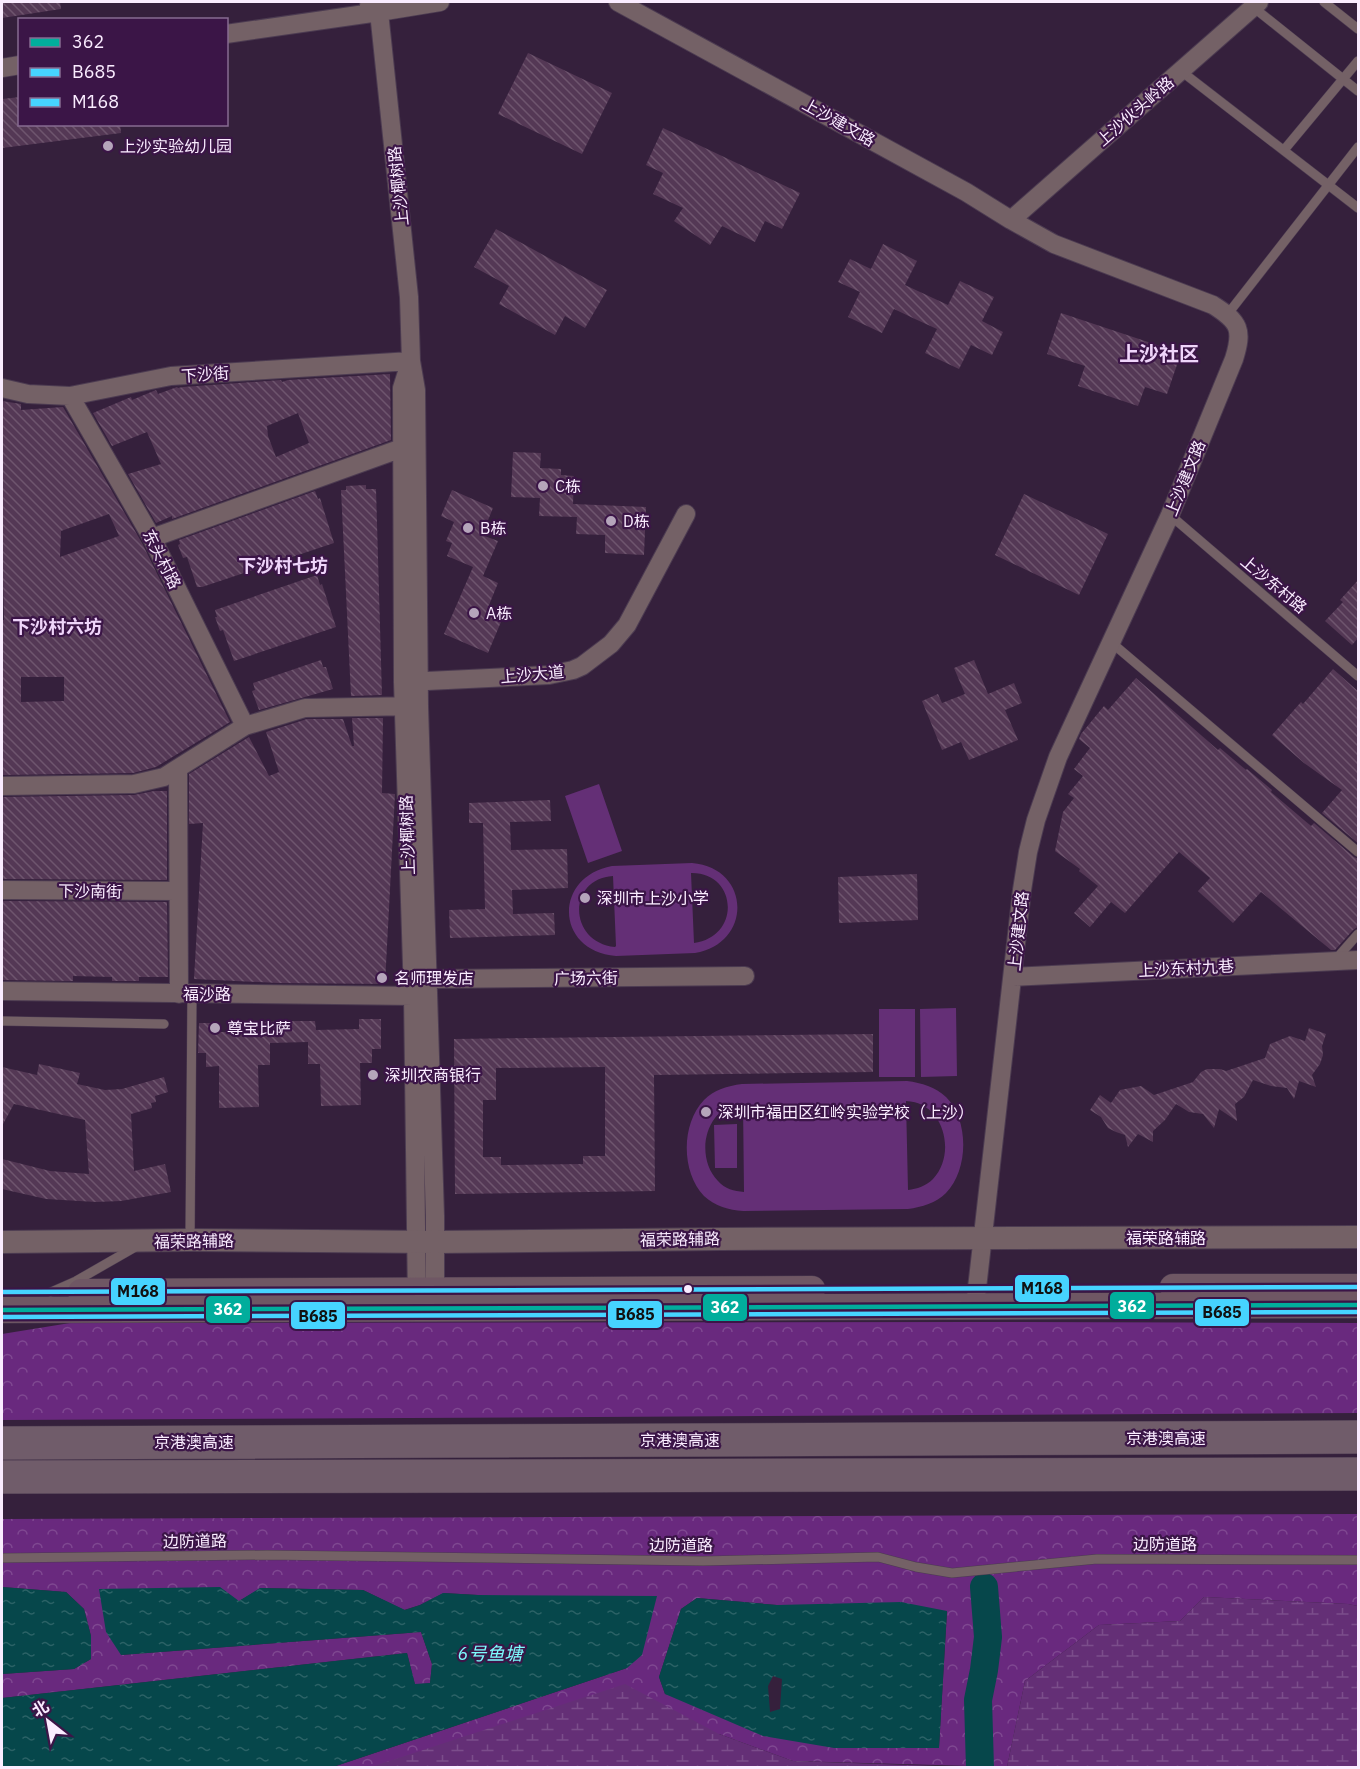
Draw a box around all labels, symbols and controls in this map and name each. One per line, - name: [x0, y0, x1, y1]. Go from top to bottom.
- legend: [18, 18, 228, 126]
- text: 362: [72, 30, 104, 53]
- text: B685: [72, 60, 116, 83]
- street label: 上沙伙头岭路: [1092, 72, 1178, 150]
- text: M168: [72, 90, 119, 113]
- street label: 上沙建文路: [799, 94, 879, 150]
- place label: 上沙实验幼儿园: [120, 136, 232, 156]
- marker: 上沙实验幼儿园: [101, 139, 115, 153]
- street label: 上沙椰树路: [384, 145, 412, 227]
- district label: 上沙社区: [1119, 340, 1199, 367]
- street label: 下沙街: [180, 362, 230, 386]
- street label: 上沙建文路: [1161, 437, 1209, 519]
- place label: C栋: [555, 476, 581, 496]
- marker: C栋: [536, 479, 550, 493]
- place label: D栋: [623, 511, 650, 531]
- marker: D栋: [604, 514, 618, 528]
- place label: B栋: [480, 518, 506, 538]
- marker: B栋: [461, 521, 475, 535]
- street label: 东头村路: [139, 526, 185, 592]
- street label: 上沙东村路: [1237, 551, 1311, 617]
- district label: 下沙村七坊: [238, 554, 328, 577]
- place label: A栋: [486, 603, 512, 623]
- marker: A栋: [467, 606, 481, 620]
- district label: 下沙村六坊: [12, 615, 102, 638]
- street label: 上沙大道: [499, 661, 565, 687]
- street label: 上沙椰树路: [396, 795, 418, 875]
- street label: 下沙南街: [58, 880, 122, 902]
- place label: 深圳市上沙小学: [597, 888, 709, 908]
- street label: 上沙建文路: [1004, 890, 1032, 972]
- marker: 深圳市上沙小学: [578, 891, 592, 905]
- street label: 上沙东村九巷: [1138, 956, 1234, 980]
- street label: 广场六街: [554, 967, 618, 989]
- place label: 名师理发店: [394, 968, 474, 988]
- marker: 名师理发店: [375, 971, 389, 985]
- street label: 福沙路: [183, 984, 231, 1004]
- place label: 尊宝比萨: [227, 1018, 291, 1038]
- marker: 尊宝比萨: [208, 1021, 222, 1035]
- place label: 深圳农商银行: [385, 1065, 481, 1085]
- marker: 深圳农商银行: [366, 1068, 380, 1082]
- place label: 深圳市福田区红岭实验学校（上沙）: [718, 1102, 974, 1122]
- marker: 深圳市福田区红岭实验学校（上沙）: [699, 1105, 713, 1119]
- street label: 福荣路辅路: [640, 1228, 720, 1250]
- street label: 福荣路辅路: [1126, 1228, 1206, 1248]
- street label: 福荣路辅路: [154, 1230, 234, 1252]
- line badge: M168: [1014, 1274, 1070, 1303]
- line badge: M168: [110, 1277, 166, 1306]
- text: M168: [1021, 1278, 1063, 1298]
- text: M168: [117, 1281, 159, 1301]
- unlabelled marker: [682, 1283, 694, 1295]
- line badge: 362: [1109, 1291, 1155, 1320]
- line badge: 362: [702, 1293, 748, 1322]
- line badge: 362: [205, 1295, 251, 1324]
- text: 362: [1118, 1296, 1146, 1316]
- text: 362: [711, 1297, 739, 1317]
- line badge: B685: [1194, 1298, 1250, 1327]
- text: 362: [214, 1299, 242, 1319]
- line badge: B685: [607, 1300, 663, 1329]
- line badge: B685: [290, 1301, 346, 1330]
- text: B685: [1202, 1302, 1242, 1322]
- text: B685: [615, 1304, 655, 1324]
- text: B685: [298, 1306, 338, 1326]
- street label: 京港澳高速: [1126, 1428, 1206, 1448]
- street label: 京港澳高速: [640, 1430, 720, 1450]
- street label: 京港澳高速: [154, 1432, 234, 1452]
- street label: 边防道路: [163, 1530, 227, 1552]
- street label: 边防道路: [1133, 1534, 1197, 1554]
- street label: 边防道路: [649, 1535, 713, 1555]
- water label: 6号鱼塘: [458, 1642, 525, 1665]
- north arrow: [18, 1691, 78, 1751]
- text: 北: [28, 1695, 52, 1721]

